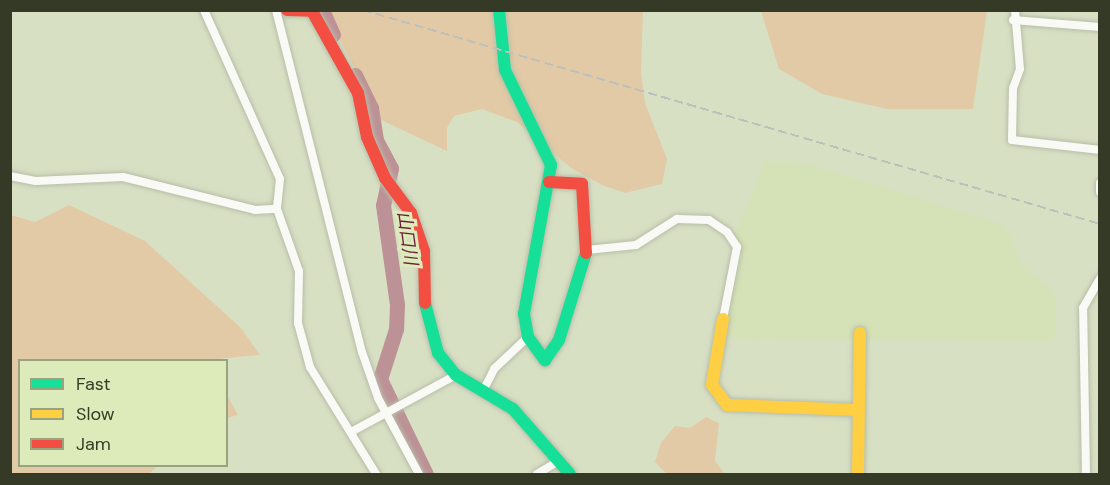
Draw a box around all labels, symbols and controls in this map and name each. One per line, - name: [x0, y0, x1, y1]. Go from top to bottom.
- water label: 山口川: [393, 210, 421, 266]
- legend: [18, 359, 228, 467]
- text: Fast: [76, 372, 111, 396]
- text: Slow: [76, 402, 115, 426]
- text: Jam: [76, 432, 111, 456]

